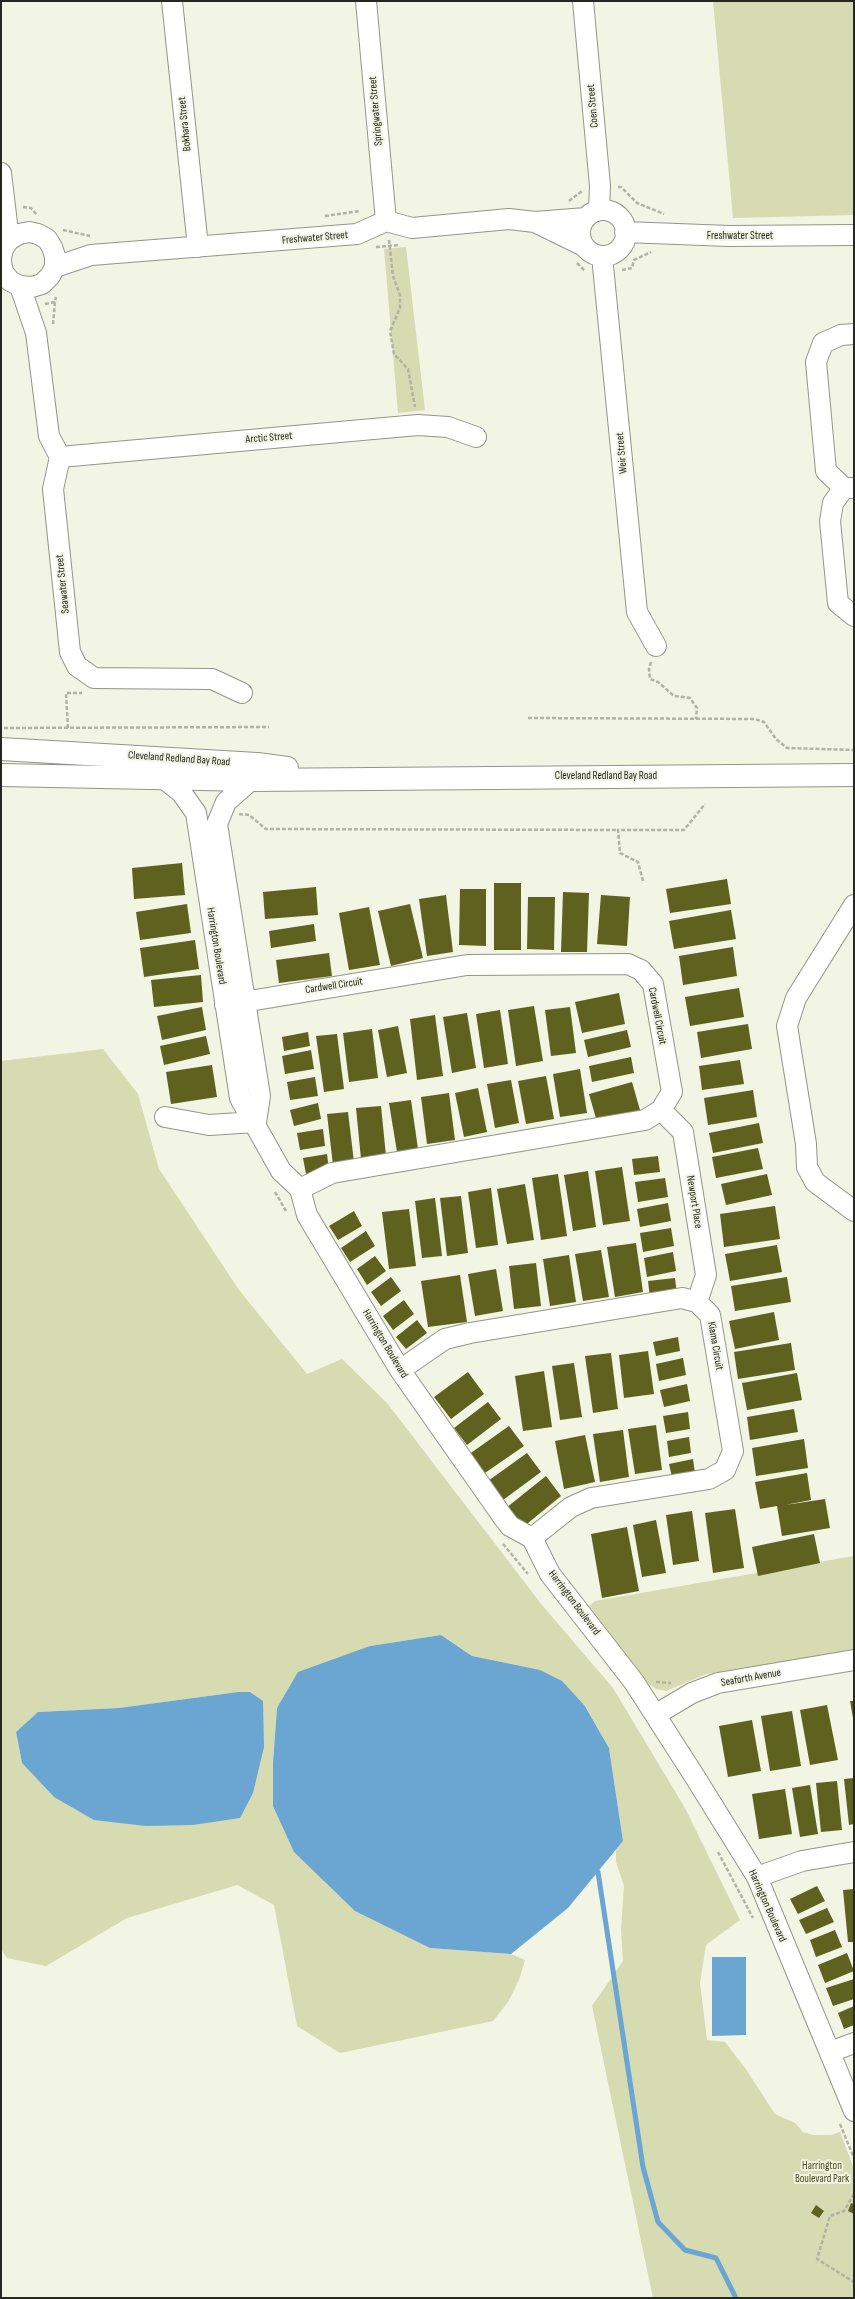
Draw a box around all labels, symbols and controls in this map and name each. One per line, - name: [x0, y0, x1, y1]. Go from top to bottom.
- street label: Springwater Street: [366, 76, 386, 146]
- street label: Coen Street: [585, 84, 601, 128]
- street label: Bokhara Street: [176, 96, 194, 152]
- street label: Freshwater Street: [281, 229, 349, 247]
- street label: Freshwater Street: [707, 229, 773, 243]
- street label: Arctic Street: [245, 429, 293, 447]
- street label: Weir Street: [614, 432, 630, 474]
- street label: Seawater Street: [53, 554, 73, 614]
- street label: Cleveland Redland Bay Road: [127, 749, 231, 769]
- street label: Cleveland Redland Bay Road: [555, 769, 657, 783]
- street label: Harrington Boulevard: [203, 907, 229, 985]
- street label: Cardwell Circuit: [304, 975, 364, 997]
- street label: Cardwell Circuit: [645, 986, 669, 1046]
- street label: Newport Place: [683, 1175, 705, 1229]
- street label: Harrington Boulevard: [359, 1307, 411, 1381]
- street label: Kiama Circuit: [704, 1321, 726, 1371]
- street label: Harrington Boulevard: [545, 1568, 603, 1638]
- street label: Seaforth Avenue: [720, 1666, 782, 1690]
- street label: Harrington Boulevard: [745, 1868, 789, 1944]
- park label: Harrington Boulevard Park: [795, 2159, 849, 2185]

